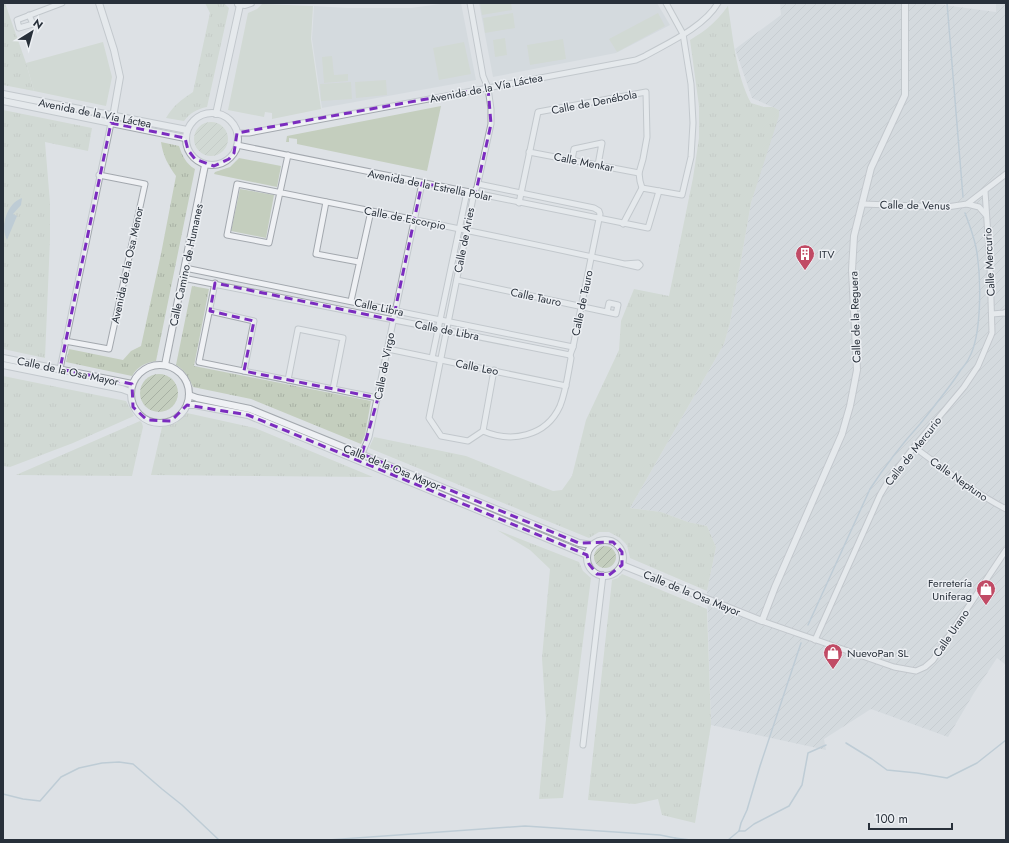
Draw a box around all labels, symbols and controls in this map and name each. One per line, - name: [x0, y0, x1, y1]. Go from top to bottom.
- north arrow: [12, 12, 52, 52]
- text: N: [30, 15, 46, 33]
- street label: Avenida de la Vía Láctea: [428, 69, 544, 107]
- street label: Calle de Denébola: [550, 86, 638, 118]
- street label: Avenida de la Vía Láctea: [37, 94, 153, 132]
- street label: Calle Menkar: [552, 148, 616, 176]
- street label: Avenida de la Estrella Polar: [367, 165, 494, 205]
- street label: Calle de Venus: [880, 196, 951, 214]
- street label: Calle Camino de Humanes: [165, 202, 207, 328]
- street label: Calle de Escorpio: [363, 202, 447, 234]
- street label: Avenida de la Osa Menor: [107, 205, 147, 325]
- street label: Calle de Aries: [450, 205, 478, 274]
- street label: Calle Mercurio: [979, 227, 999, 297]
- building icon: ITV: [794, 243, 816, 271]
- place label: ITV: [819, 246, 835, 262]
- street label: Calle de Tauro: [567, 269, 597, 337]
- street label: Calle de la Reguera: [845, 271, 865, 363]
- street label: Calle Tauro: [509, 284, 563, 310]
- street label: Calle Libra: [353, 294, 405, 320]
- street label: Calle de Libra: [413, 316, 481, 344]
- street label: Calle de Virgo: [370, 331, 398, 401]
- street label: Calle de la Osa Mayor: [16, 352, 121, 390]
- street label: Calle Leo: [454, 355, 500, 379]
- street label: Calle de Mercurio: [881, 413, 945, 489]
- street label: Calle de la Osa Mayor: [341, 440, 443, 494]
- street label: Calle Neptuno: [927, 453, 991, 505]
- street label: Calle de la Osa Mayor: [641, 566, 743, 620]
- place label: Ferretería Uniferag: [928, 575, 972, 604]
- shop icon: Ferretería Uniferag: [975, 578, 997, 606]
- street label: Calle Urano: [929, 606, 973, 660]
- shop icon: NuevoPan SL: [822, 642, 844, 670]
- place label: NuevoPan SL: [847, 645, 909, 661]
- scale bar: [869, 805, 952, 831]
- text: 100 m: [875, 810, 908, 828]

